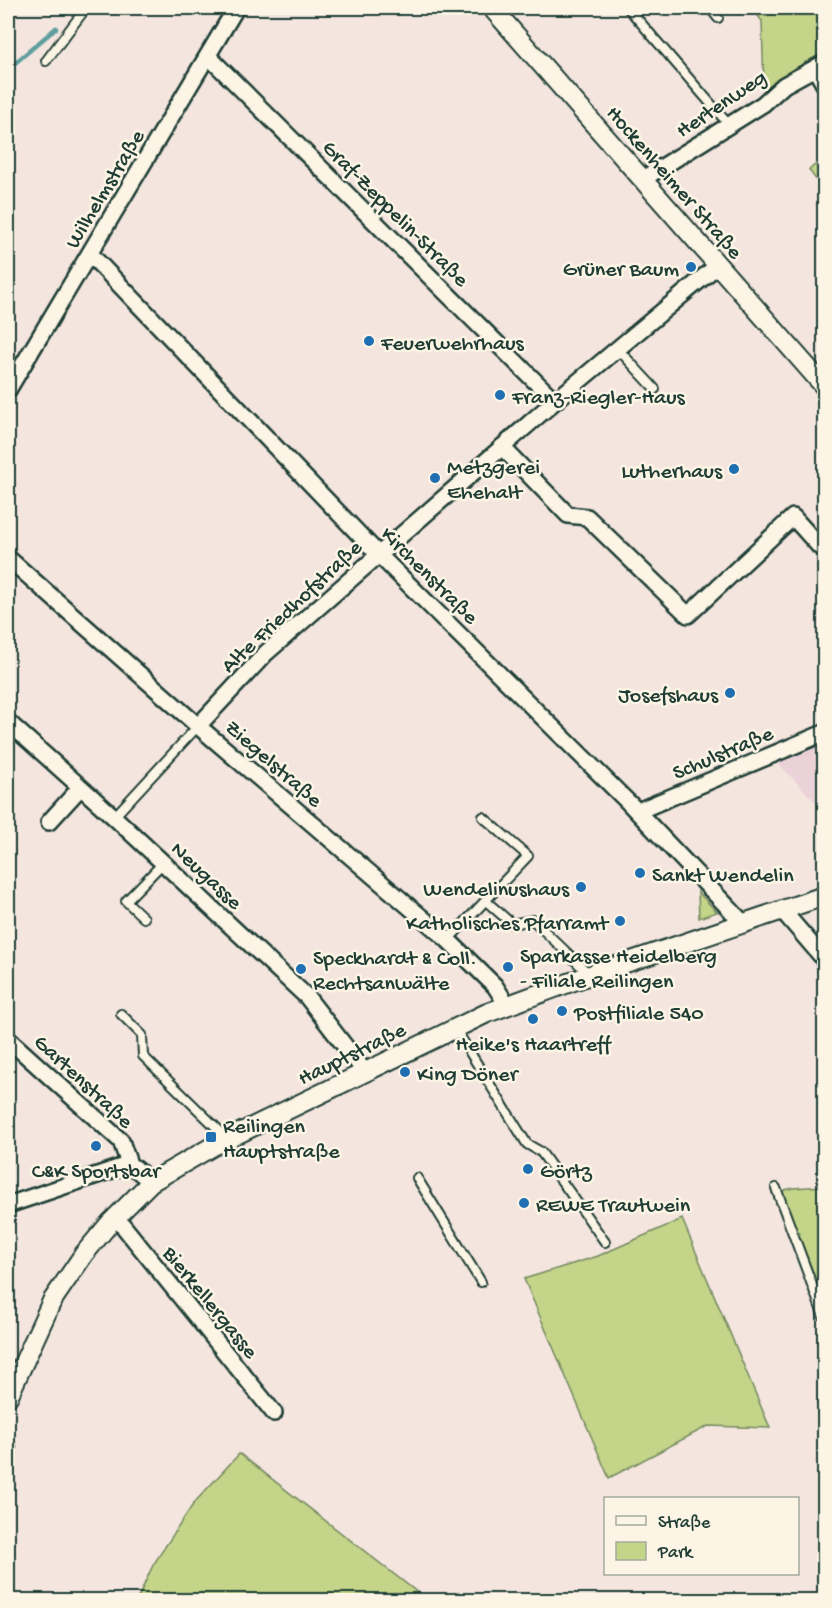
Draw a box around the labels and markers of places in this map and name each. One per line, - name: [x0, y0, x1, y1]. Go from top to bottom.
- place label: Grüner Baum: [563, 258, 679, 284]
- marker: Grüner Baum: [684, 260, 698, 274]
- place label: Feuerwehrhaus: [380, 332, 524, 358]
- marker: Feuerwehrhaus: [362, 334, 376, 348]
- place label: Franz-Riegler-Haus: [511, 386, 685, 412]
- marker: Franz-Riegler-Haus: [493, 388, 507, 402]
- place label: Metzgerei Ehehalt: [447, 456, 540, 507]
- place label: Lutherhaus: [621, 460, 723, 486]
- marker: Lutherhaus: [727, 462, 741, 476]
- marker: Metzgerei Ehehalt: [428, 471, 442, 485]
- place label: Josefshaus: [618, 684, 719, 710]
- marker: Josefshaus: [723, 686, 737, 700]
- place label: Sankt Wendelin: [652, 864, 794, 890]
- marker: Sankt Wendelin: [633, 866, 647, 880]
- place label: Wendelinushaus: [423, 878, 570, 904]
- marker: Wendelinushaus: [574, 880, 588, 894]
- place label: Katholisches Pfarramt: [406, 912, 610, 938]
- marker: Katholisches Pfarramt: [613, 914, 627, 928]
- place label: Sparkasse Heidelberg - Filiale Reilingen: [520, 945, 717, 996]
- place label: Speckhardt & Coll. Rechtsanwälte: [313, 947, 477, 998]
- marker: Sparkasse Heidelberg - Filiale Reilingen: [501, 960, 515, 974]
- marker: Speckhardt & Coll. Rechtsanwälte: [294, 962, 308, 976]
- place label: Postfiliale 540: [573, 1002, 704, 1028]
- marker: Postfiliale 540: [555, 1004, 569, 1018]
- marker: Heike's Haartreff: [526, 1012, 540, 1026]
- place label: Heike's Haartreff: [455, 1033, 613, 1059]
- place label: King Döner: [417, 1063, 520, 1089]
- marker: King Döner: [398, 1065, 412, 1079]
- place label: Reilingen Hauptstraße: [223, 1115, 340, 1166]
- marker: Reilingen Hauptstraße: [204, 1130, 218, 1144]
- marker: C&K Sportsbar: [89, 1139, 103, 1153]
- place label: C&K Sportsbar: [32, 1160, 162, 1186]
- place label: Görtz: [540, 1160, 593, 1186]
- marker: Görtz: [521, 1162, 535, 1176]
- place label: REWE Trautwein: [536, 1194, 691, 1220]
- marker: REWE Trautwein: [517, 1196, 531, 1210]

